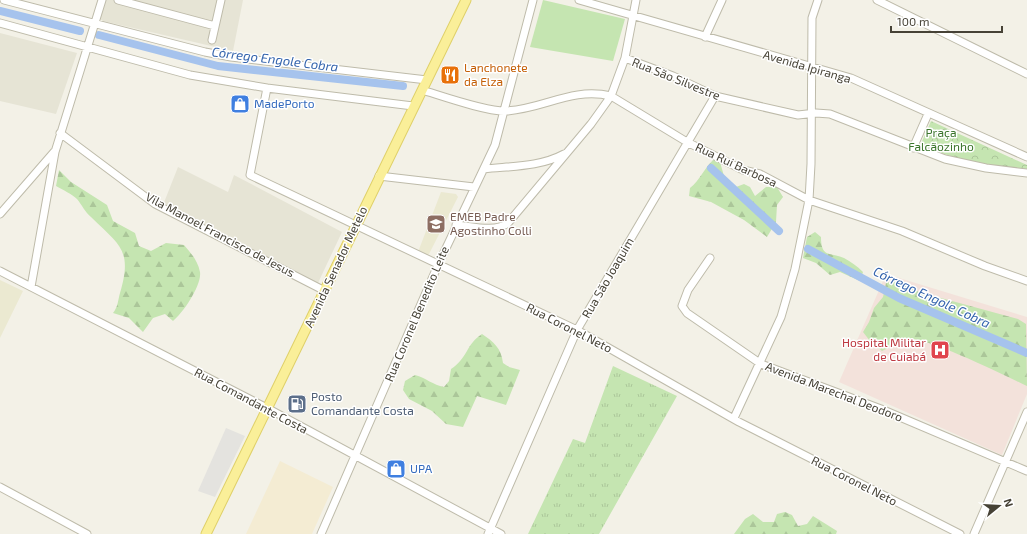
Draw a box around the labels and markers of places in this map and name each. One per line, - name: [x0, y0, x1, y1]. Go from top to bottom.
- place label: Lanchonete da Elza: [464, 60, 528, 88]
- restaurant icon: Lanchonete da Elza: [439, 64, 461, 86]
- shop icon: MadePorto: [229, 93, 251, 115]
- place label: MadePorto: [254, 96, 315, 110]
- place label: EMEB Padre Agostinho Colli: [450, 209, 532, 237]
- school or university icon: EMEB Padre Agostinho Colli: [425, 213, 447, 235]
- place label: Hospital Militar de Cuiabá: [842, 335, 926, 363]
- hospital icon: Hospital Militar de Cuiabá: [929, 339, 951, 361]
- place label: Posto Comandante Costa: [311, 389, 414, 417]
- fuel station icon: Posto Comandante Costa: [286, 393, 308, 415]
- shop icon: UPA: [385, 458, 407, 480]
- place label: UPA: [410, 461, 433, 475]

